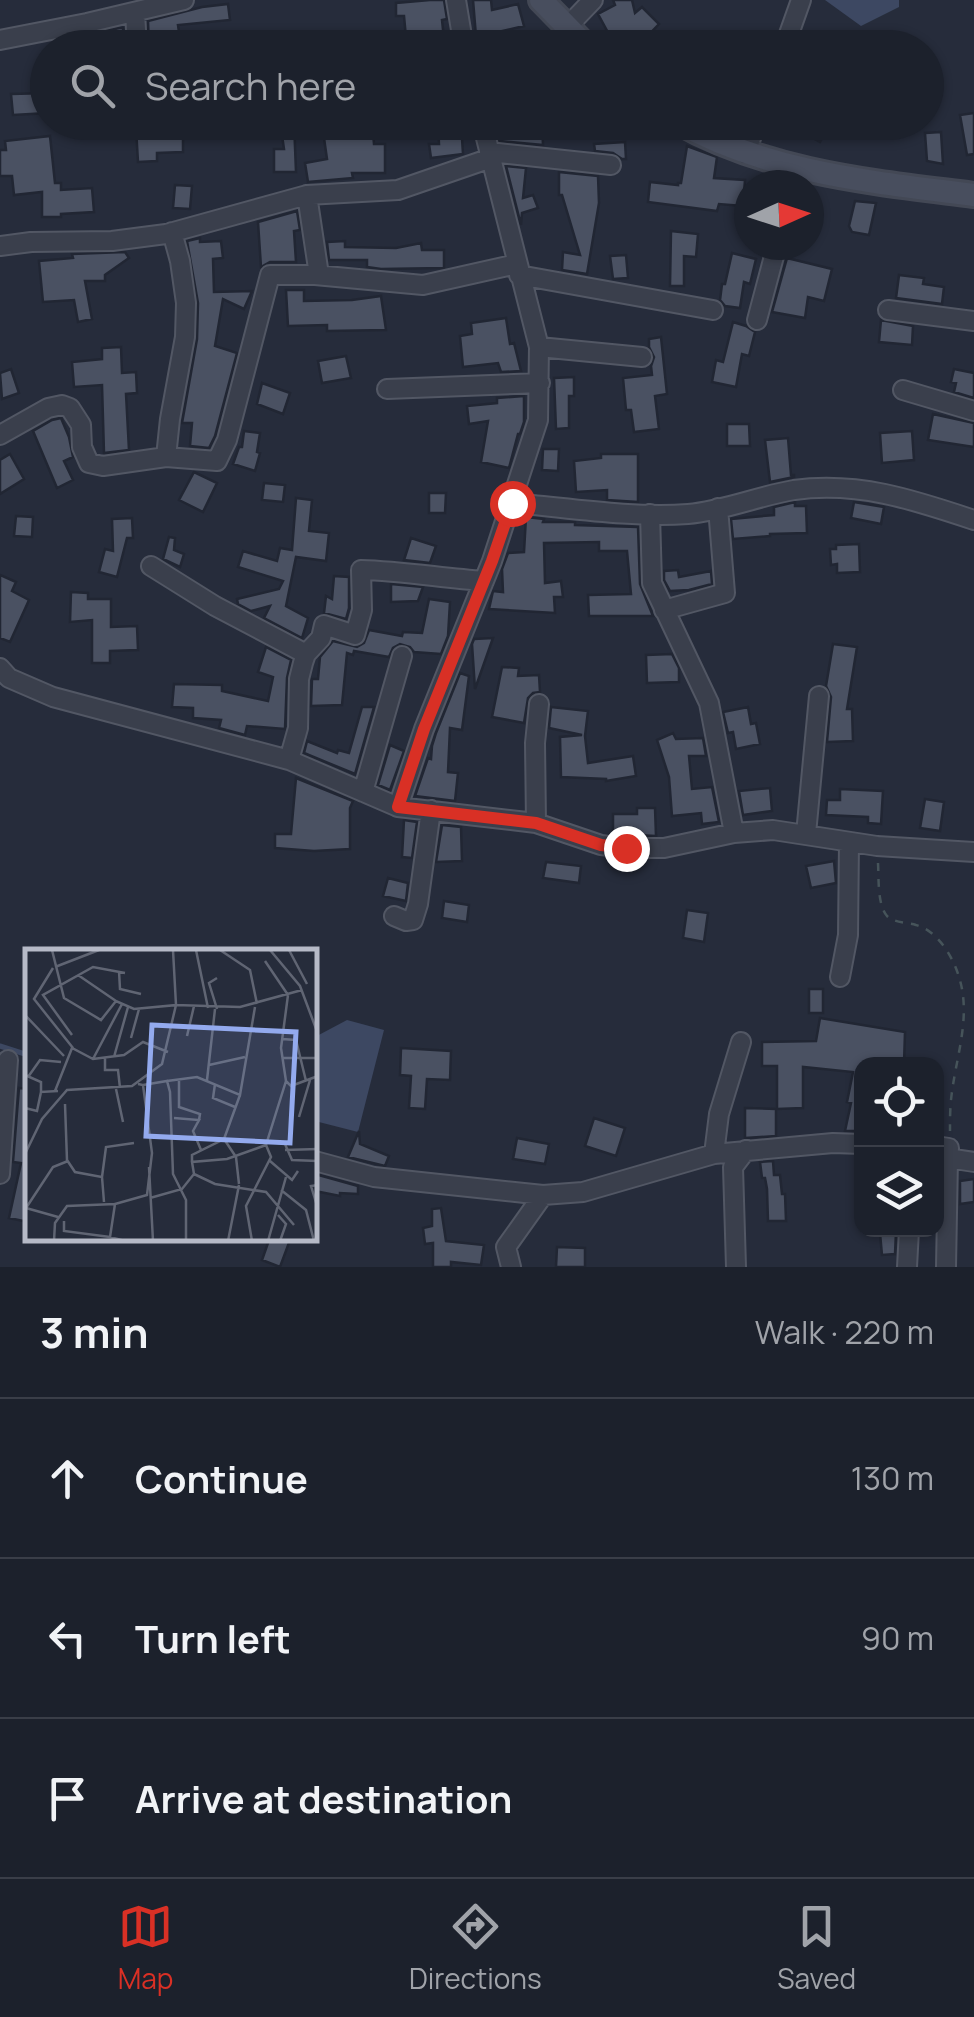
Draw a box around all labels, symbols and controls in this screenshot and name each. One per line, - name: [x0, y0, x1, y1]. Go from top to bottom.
- search box: [30, 30, 944, 140]
- icon: search: [65, 58, 120, 113]
- text: Search here: [145, 59, 356, 111]
- north arrow: [734, 170, 824, 260]
- route start: [490, 481, 536, 527]
- route end: [604, 826, 650, 872]
- inset map: [25, 949, 318, 1242]
- map controls: [854, 1057, 944, 1237]
- button: locate: [854, 1057, 944, 1147]
- button: layers: [854, 1147, 944, 1237]
- text: 3 min: [40, 1303, 149, 1361]
- text: Walk · 220 m: [755, 1310, 934, 1354]
- icon: ahead: [40, 1451, 95, 1506]
- text: Continue: [135, 1452, 308, 1504]
- text: 130 m: [851, 1456, 934, 1500]
- icon: left: [40, 1611, 95, 1666]
- text: Turn left: [135, 1612, 291, 1664]
- text: 90 m: [861, 1616, 934, 1660]
- icon: arrive: [40, 1771, 95, 1826]
- text: Arrive at destination: [135, 1772, 512, 1824]
- tab: Map: [118, 1899, 173, 1997]
- tab: Directions: [409, 1899, 542, 1997]
- tab: Saved: [777, 1899, 856, 1997]

